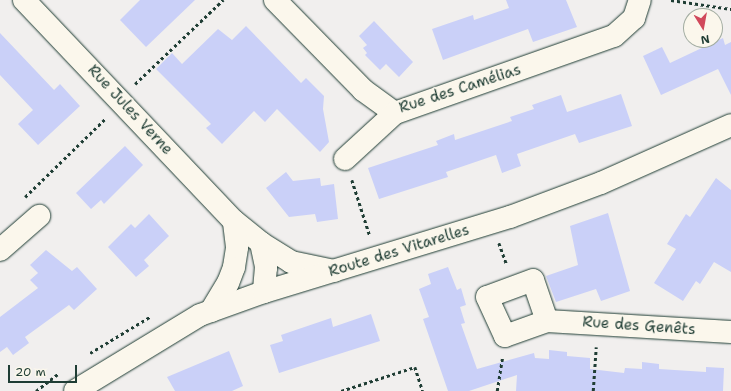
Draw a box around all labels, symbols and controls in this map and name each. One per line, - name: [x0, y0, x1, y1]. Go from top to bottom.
- north arrow: [683, 8, 723, 48]
- text: N: [699, 31, 711, 47]
- street label: Rue Jules Verne: [84, 61, 176, 159]
- street label: Rue des Camélias: [397, 61, 523, 117]
- street label: Route des Vitarelles: [326, 221, 472, 281]
- street label: Rue des Genêts: [582, 313, 696, 339]
- scale bar: [10, 357, 79, 383]
- text: 20 m: [15, 364, 46, 380]

